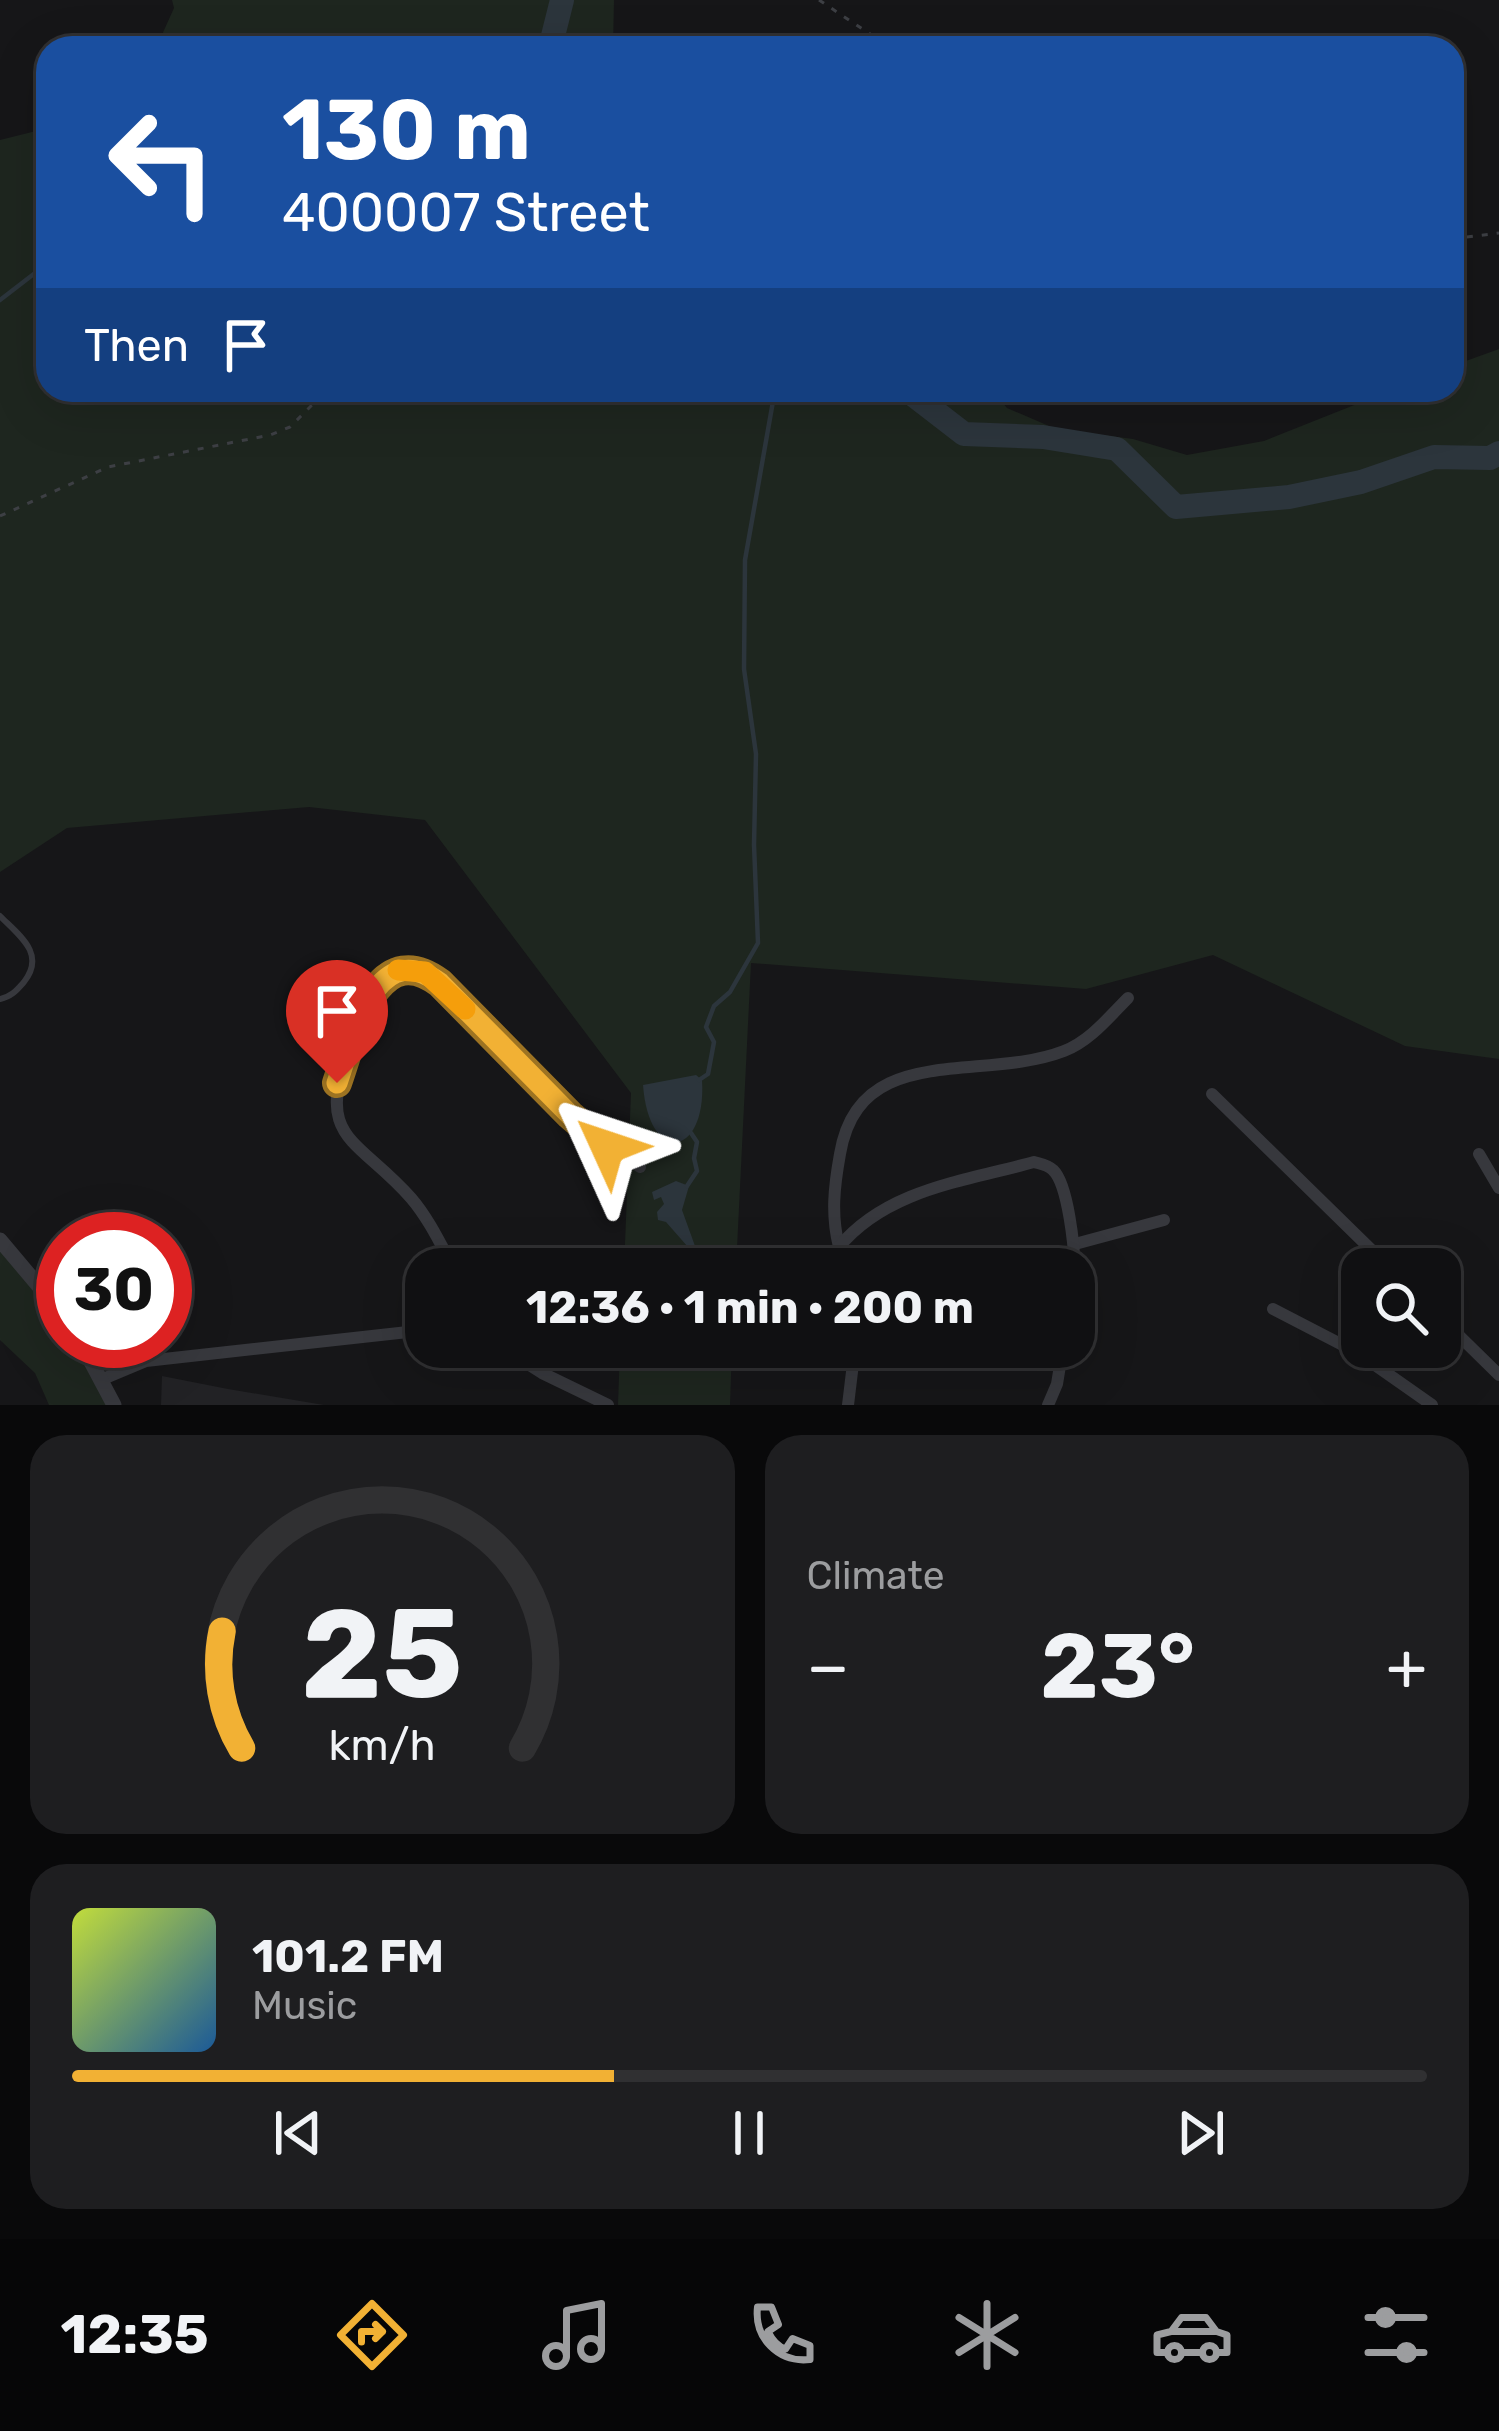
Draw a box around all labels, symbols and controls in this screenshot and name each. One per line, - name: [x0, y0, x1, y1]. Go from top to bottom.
- text: 130 m: [282, 80, 531, 180]
- icon: left: [84, 84, 240, 240]
- text: 400007 Street: [282, 181, 650, 245]
- icon: arrive: [213, 312, 279, 378]
- text: Then: [84, 319, 189, 372]
- pin: [286, 960, 388, 1083]
- icon: arrive: [304, 978, 370, 1044]
- position arrow: [544, 1084, 670, 1210]
- speed limit sign: 30: [36, 1212, 192, 1368]
- map controls: [1341, 1248, 1461, 1368]
- button: search: [1341, 1248, 1461, 1368]
- text: 12:36 · 1 min · 200 m: [526, 1281, 974, 1334]
- text: Climate: [807, 1553, 945, 1599]
- text: 25: [301, 1580, 463, 1728]
- text: 23°: [1040, 1613, 1195, 1720]
- text: −: [807, 1627, 849, 1706]
- text: +: [1386, 1627, 1427, 1706]
- text: km/h: [329, 1719, 436, 1770]
- text: 101.2 FM: [252, 1930, 444, 1983]
- text: Music: [252, 1983, 357, 2029]
- icon: previous: [265, 2100, 331, 2166]
- icon: pause: [716, 2100, 782, 2166]
- icon: next: [1168, 2100, 1234, 2166]
- icon: directions: [330, 2293, 414, 2377]
- icon: music: [535, 2293, 619, 2377]
- icon: phone: [740, 2293, 824, 2377]
- icon: climate: [945, 2293, 1029, 2377]
- icon: car: [1150, 2293, 1234, 2377]
- icon: filters: [1354, 2293, 1438, 2377]
- text: 12:35: [60, 2303, 209, 2367]

